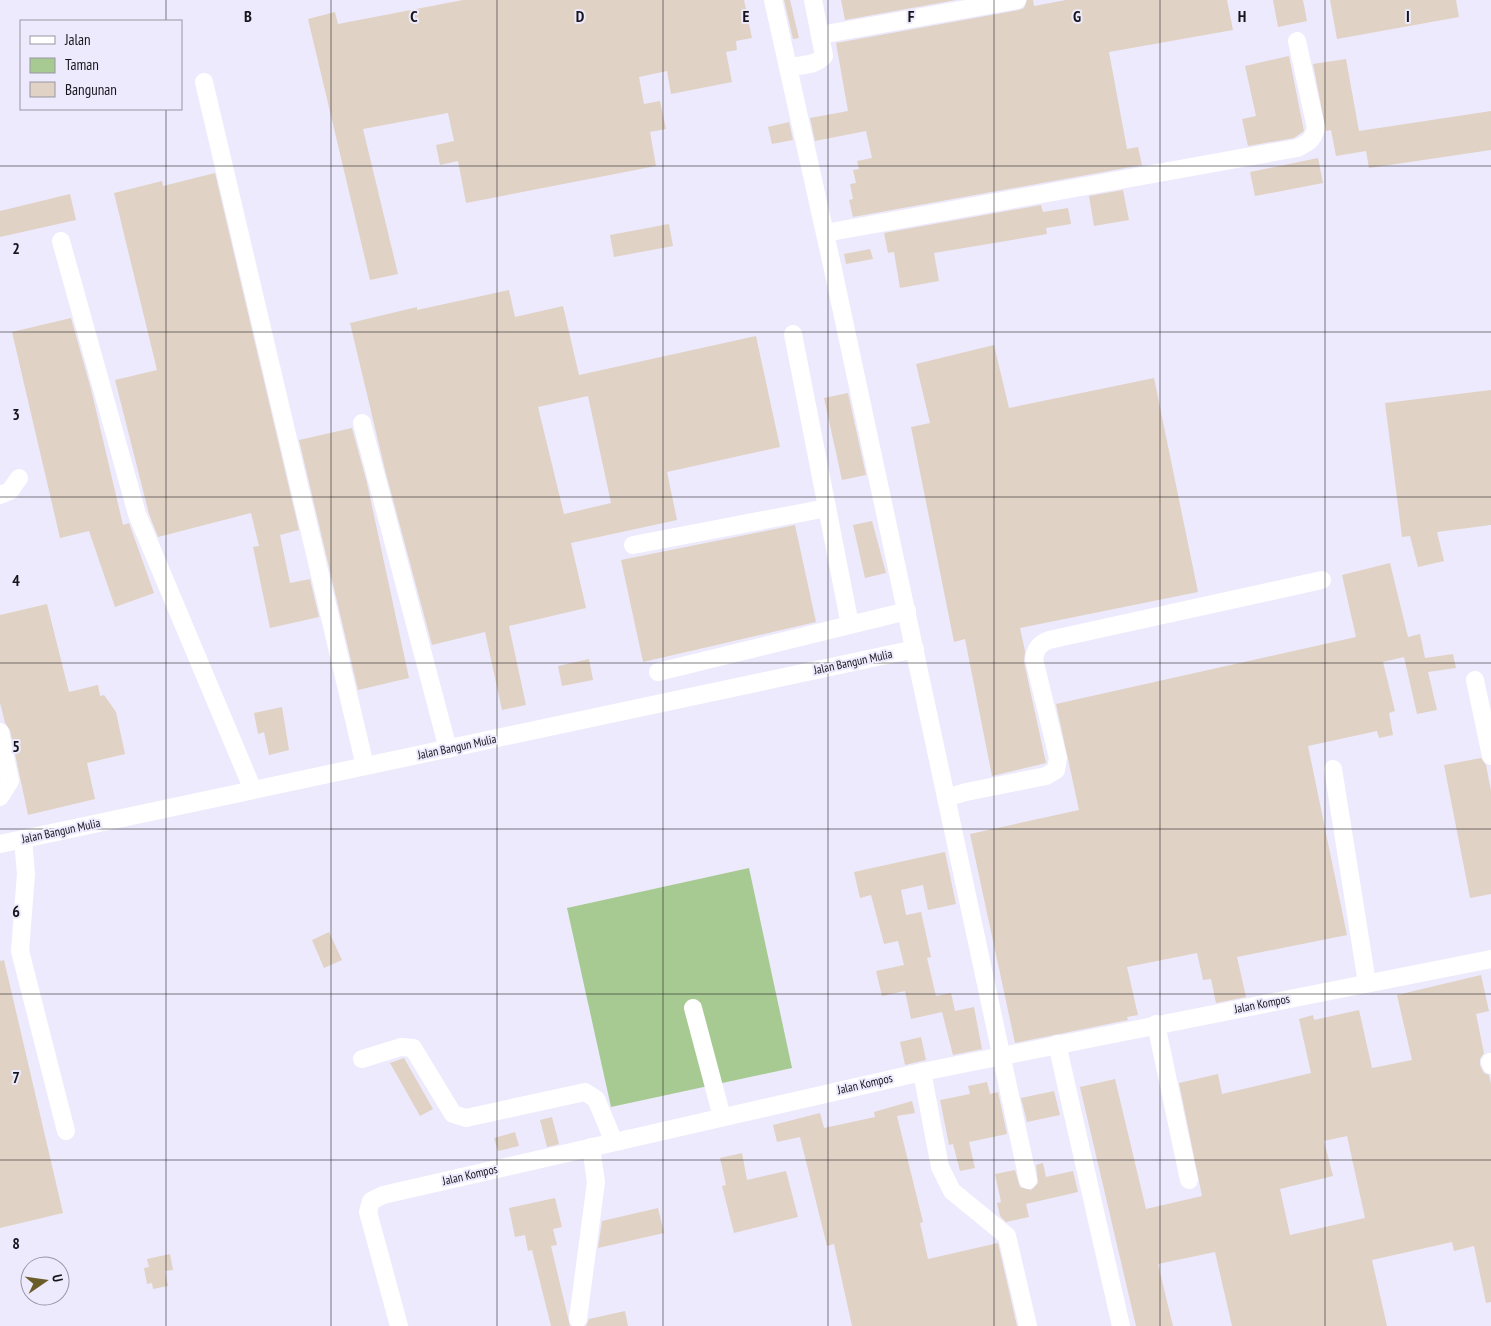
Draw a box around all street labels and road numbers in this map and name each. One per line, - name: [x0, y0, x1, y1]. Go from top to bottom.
- street label: Jalan Bangun Mulia: [811, 646, 894, 677]
- street label: Jalan Bangun Mulia: [415, 731, 498, 762]
- street label: Jalan Bangun Mulia: [19, 815, 102, 846]
- street label: Jalan Kompos: [1232, 991, 1291, 1016]
- street label: Jalan Kompos: [835, 1070, 894, 1097]
- street label: Jalan Kompos: [440, 1161, 499, 1188]

